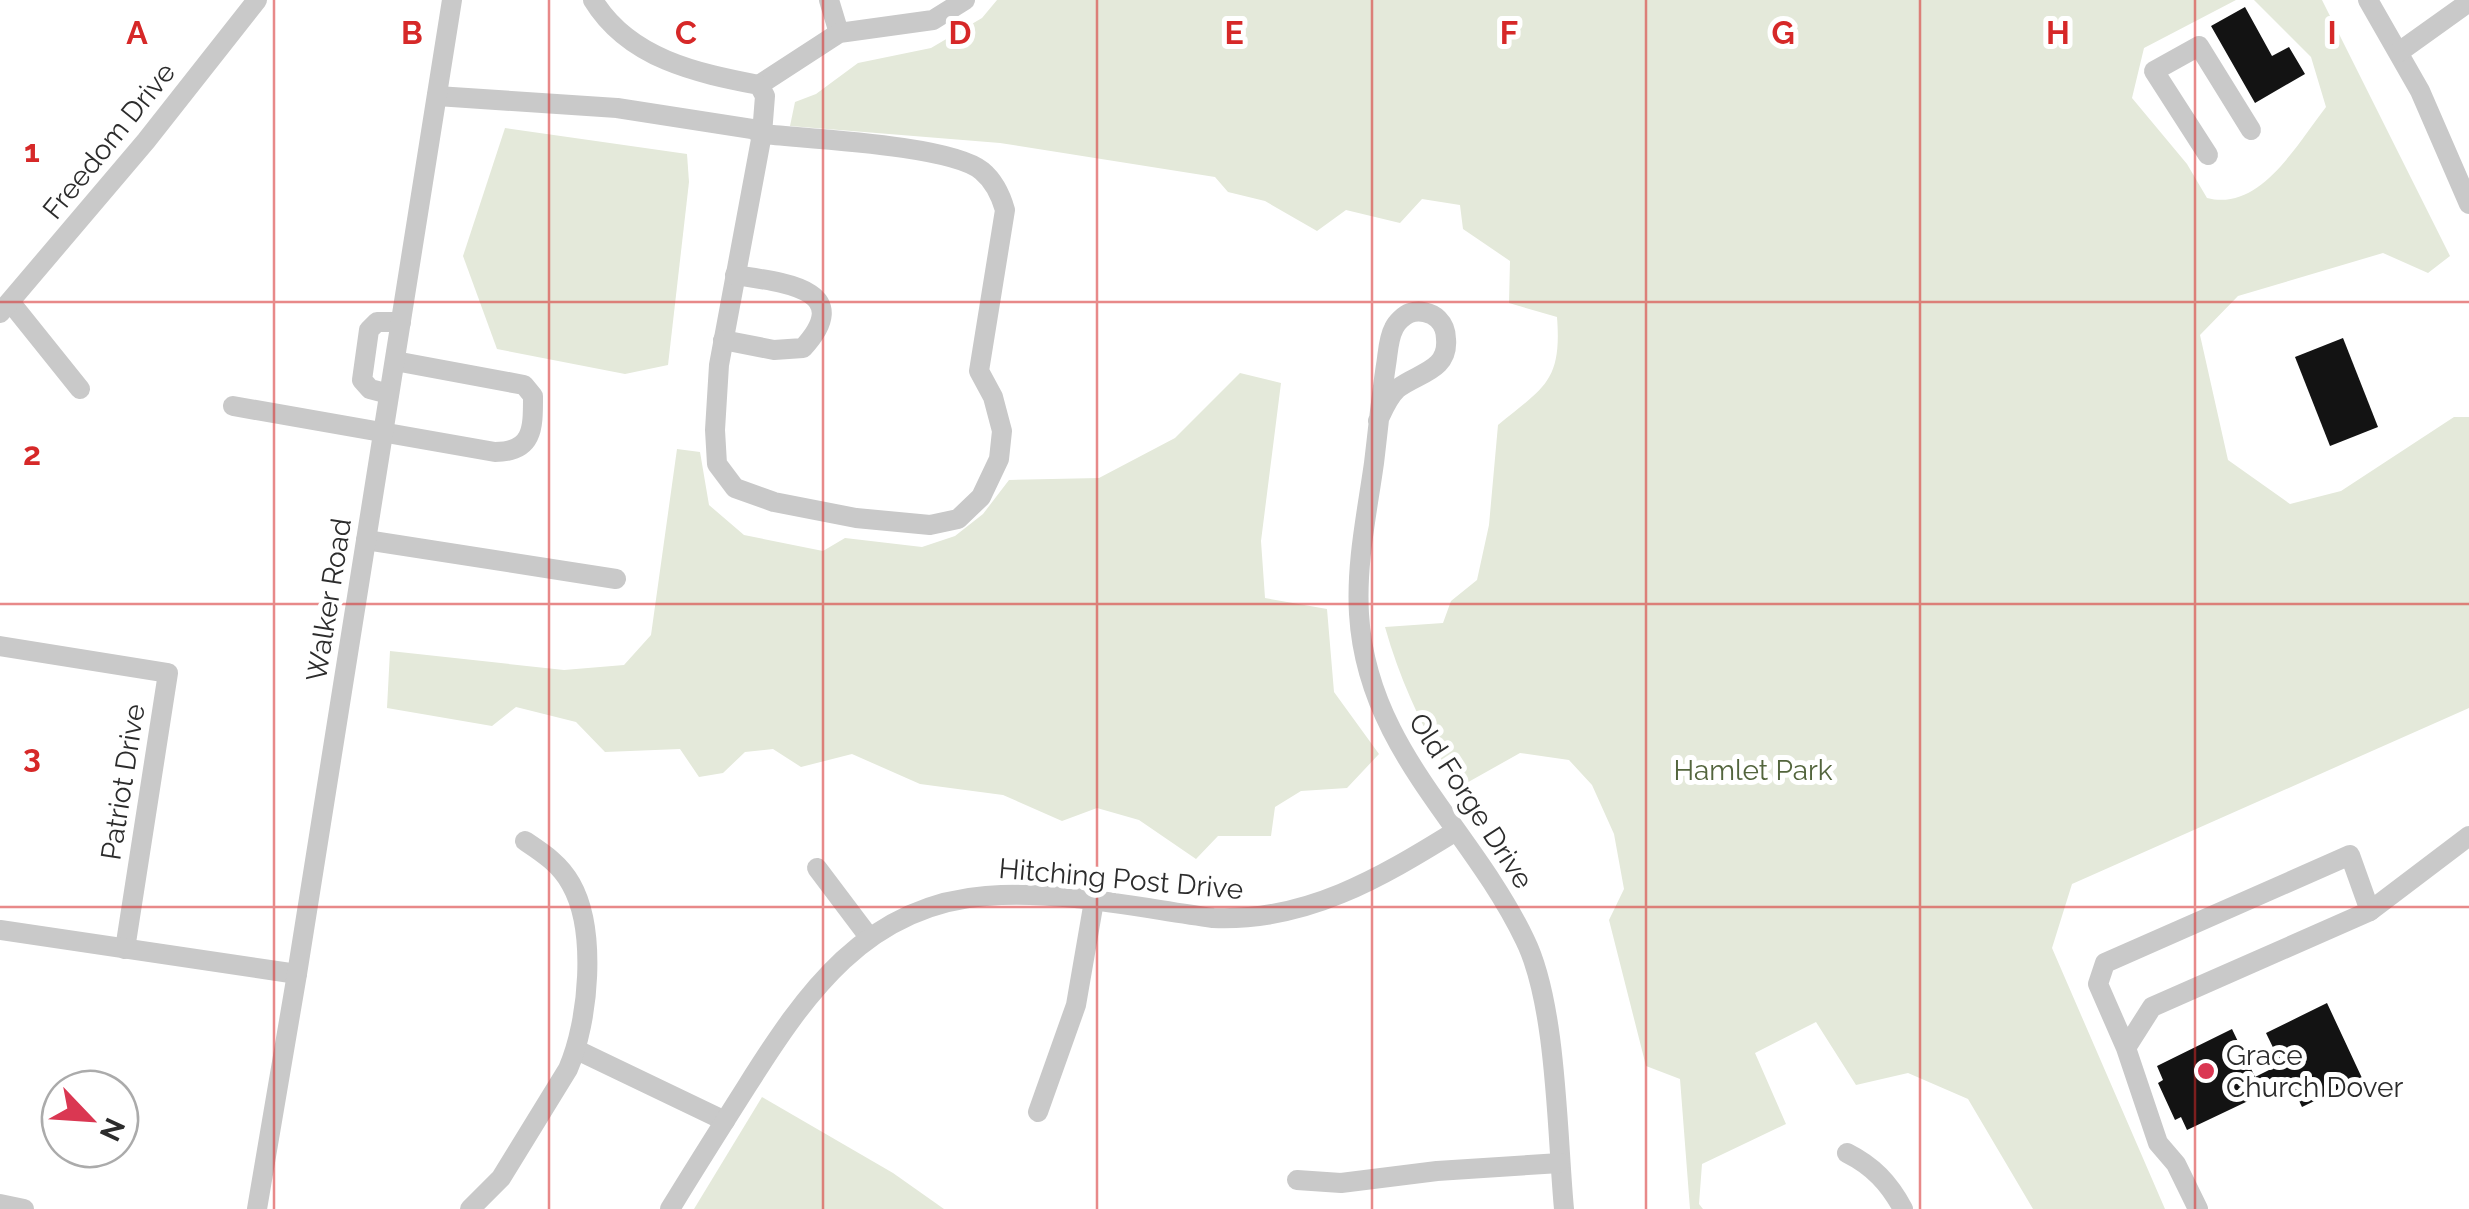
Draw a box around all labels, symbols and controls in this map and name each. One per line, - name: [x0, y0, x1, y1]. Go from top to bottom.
- text: A: [126, 14, 148, 51]
- text: B: [401, 14, 423, 51]
- text: C: [675, 14, 697, 51]
- text: D: [949, 14, 971, 51]
- text: E: [1224, 14, 1244, 51]
- text: F: [1500, 14, 1518, 51]
- text: G: [1771, 14, 1795, 51]
- text: H: [2046, 14, 2070, 51]
- text: I: [2327, 14, 2337, 51]
- street label: Freedom Drive: [36, 56, 182, 226]
- text: 1: [24, 132, 40, 169]
- text: 2: [23, 435, 41, 472]
- street label: Walker Road: [300, 516, 358, 684]
- street label: Patriot Drive: [94, 702, 152, 862]
- street label: Old Forge Drive: [1402, 707, 1540, 895]
- text: 3: [23, 737, 41, 774]
- park label: Hamlet Park: [1673, 754, 1833, 787]
- street label: Hitching Post Drive: [997, 852, 1245, 906]
- place label: Grace Church Dover: [2226, 1039, 2403, 1104]
- marker: Grace Church Dover: [2195, 1060, 2217, 1082]
- north arrow: [40, 1069, 140, 1169]
- text: N: [93, 1113, 132, 1146]

